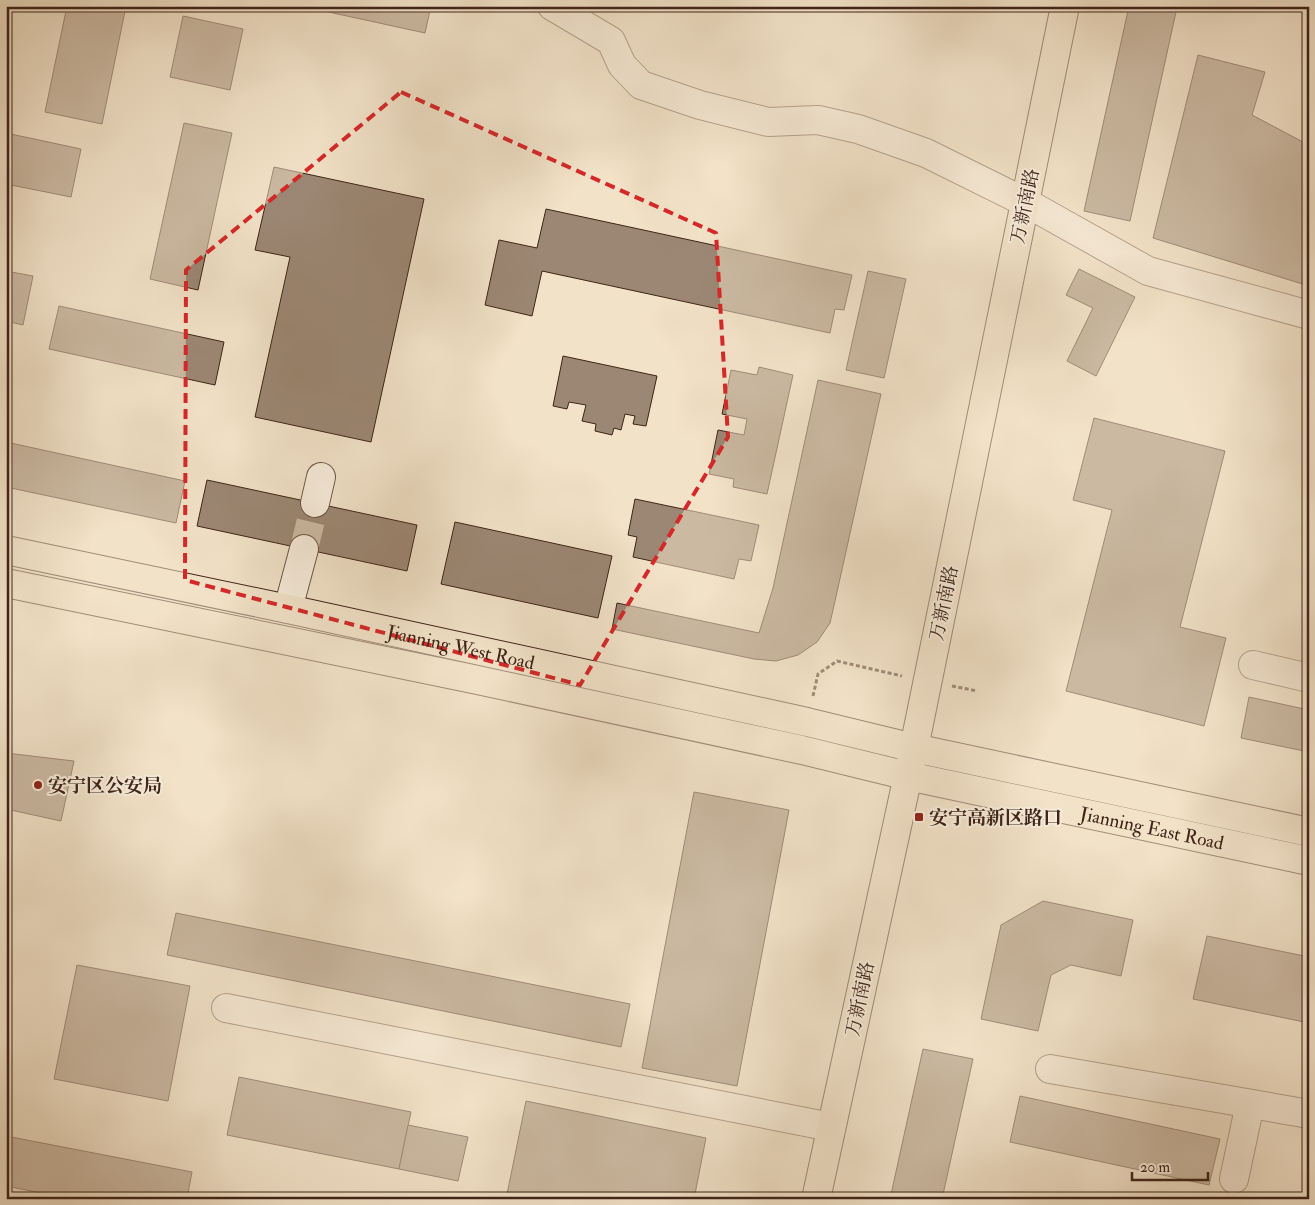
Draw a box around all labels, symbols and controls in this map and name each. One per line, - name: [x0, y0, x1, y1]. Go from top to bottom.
- street label: 万新南路: [1005, 167, 1045, 246]
- street label: 万新南路: [924, 564, 964, 643]
- street label: Jianning West Road: [384, 620, 537, 675]
- place label: 安宁区公安局: [48, 774, 162, 798]
- marker: 安宁区公安局: [32, 779, 44, 791]
- street label: Jianning East Road: [1077, 802, 1227, 856]
- place label: 安宁高新区路口: [929, 806, 1062, 830]
- marker: 安宁高新区路口: [913, 811, 925, 823]
- street label: 万新南路: [840, 960, 880, 1039]
- scale bar: [1132, 1150, 1209, 1182]
- text: 20 m: [1140, 1158, 1170, 1177]

